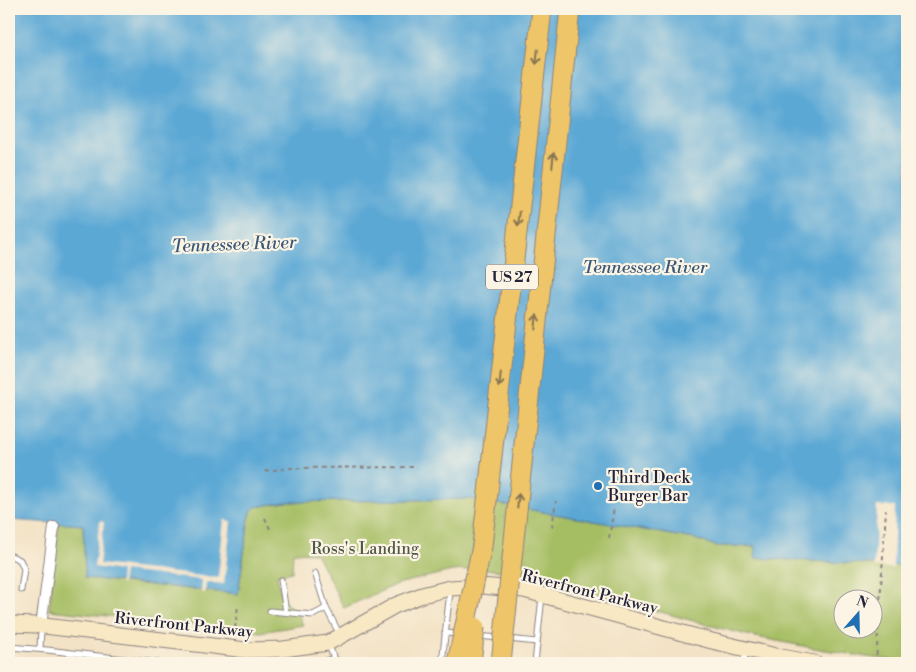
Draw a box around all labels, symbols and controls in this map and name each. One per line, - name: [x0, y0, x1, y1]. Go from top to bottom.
- one-way arrow: [532, 49, 542, 65]
- one-way arrow: [548, 153, 558, 169]
- one-way arrow: [514, 210, 523, 226]
- water label: Tennessee River: [171, 231, 297, 258]
- water label: Tennessee River: [583, 256, 708, 279]
- road number: US 27: [486, 264, 538, 290]
- one-way arrow: [532, 314, 541, 330]
- one-way arrow: [495, 372, 505, 388]
- place label: Third Deck Burger Bar: [607, 468, 692, 506]
- marker: Third Deck Burger Bar: [592, 480, 604, 492]
- one-way arrow: [513, 493, 523, 509]
- park label: Ross's Landing: [311, 539, 420, 559]
- street label: Riverfront Parkway: [520, 565, 660, 619]
- north arrow: [834, 590, 884, 640]
- text: N: [854, 592, 870, 613]
- street label: Riverfront Parkway: [113, 608, 255, 642]

